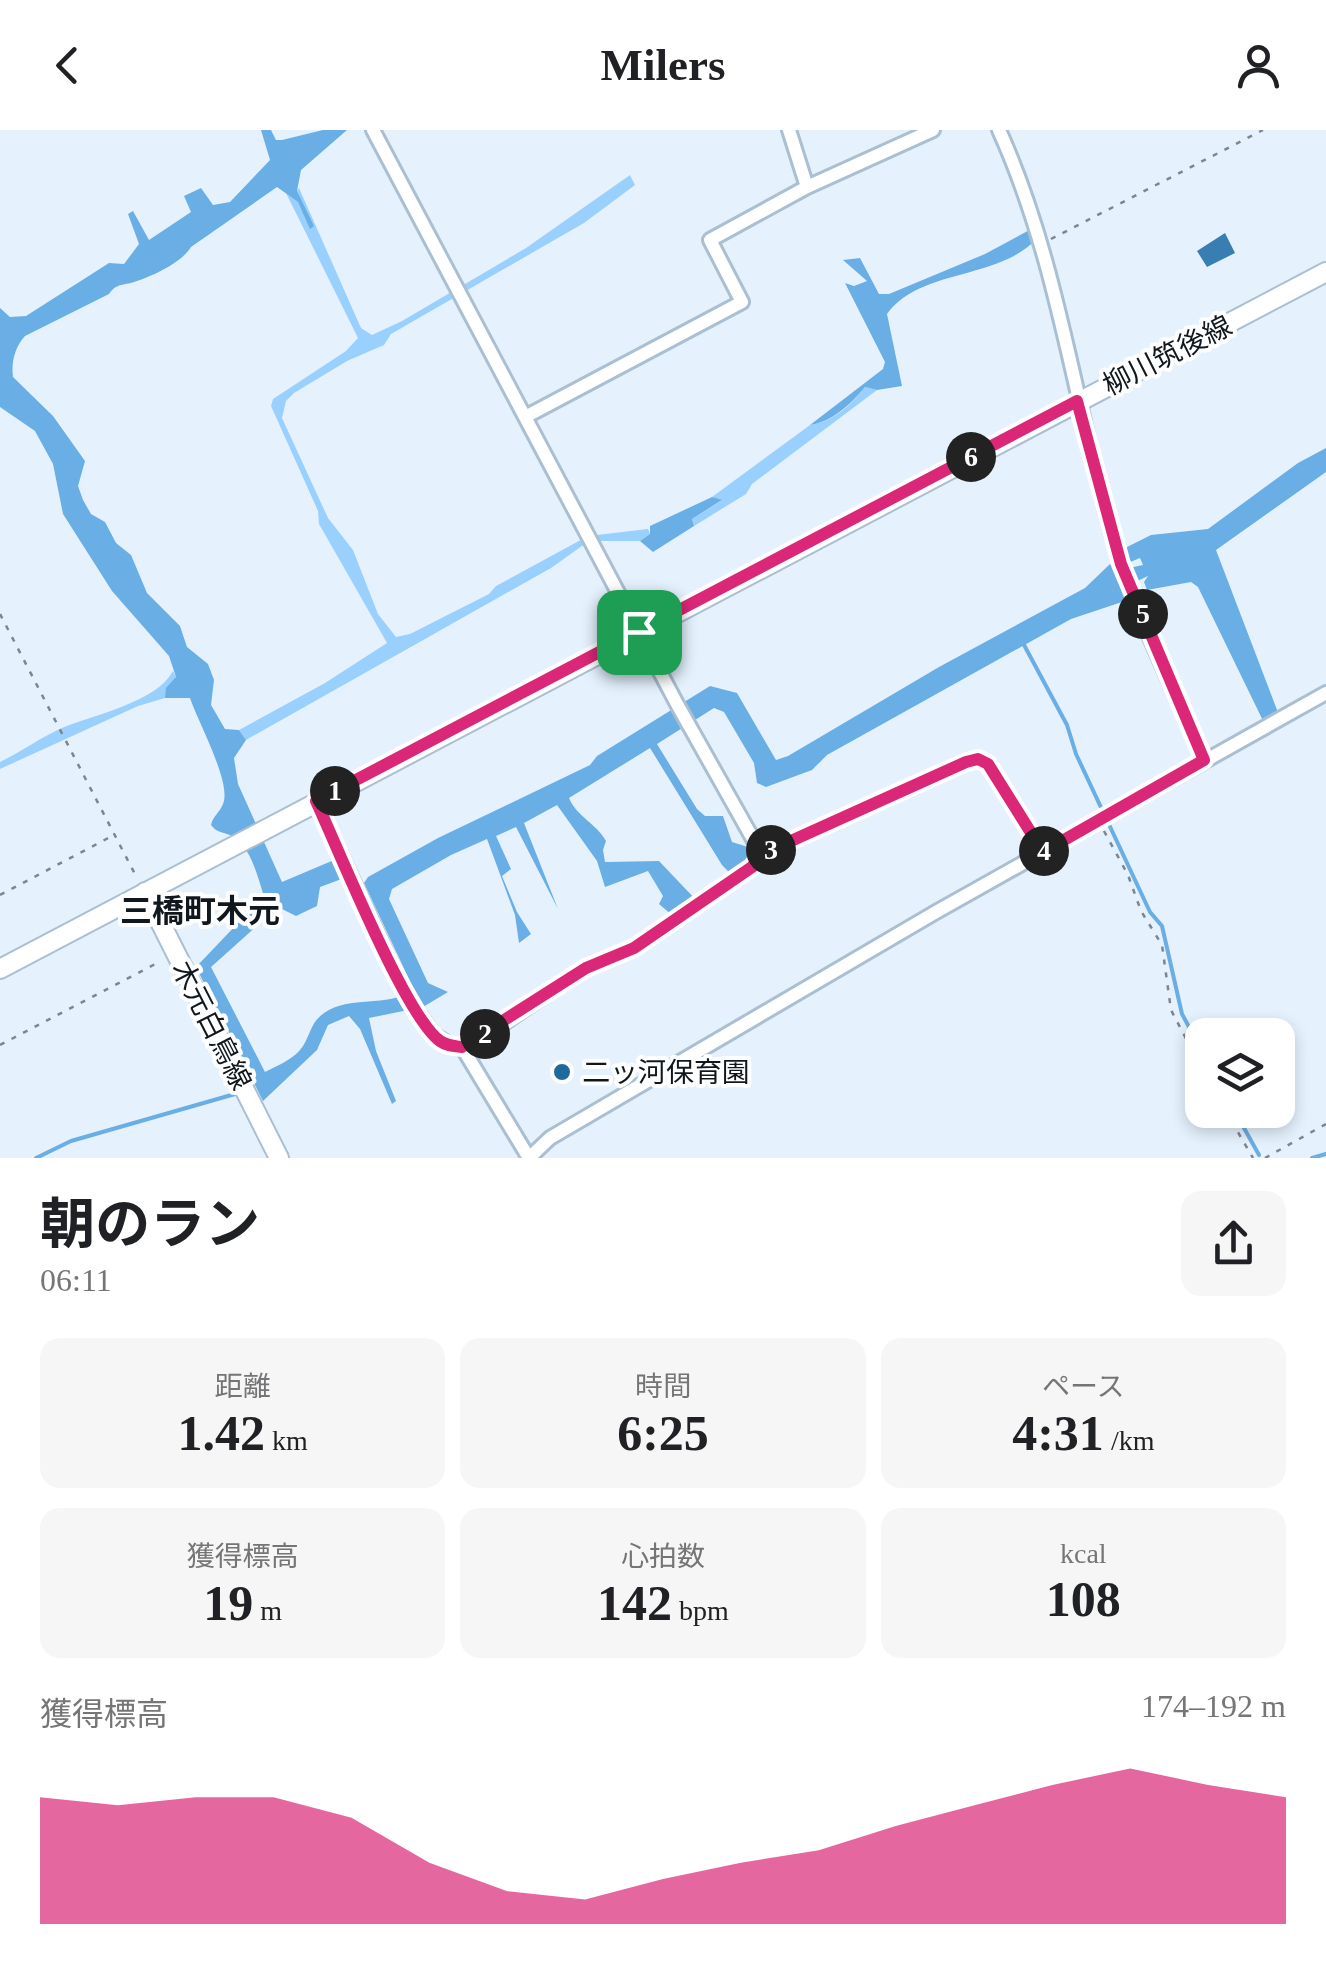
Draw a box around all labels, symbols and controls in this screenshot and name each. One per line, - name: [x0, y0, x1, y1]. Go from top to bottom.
- icon: back: [40, 38, 95, 93]
- icon: person: [1231, 38, 1286, 93]
- text: Milers: [601, 40, 725, 90]
- street label: 柳川筑後線: [1098, 310, 1237, 401]
- pin: 6: [946, 432, 996, 482]
- text: 6: [964, 441, 978, 472]
- pin: 5: [1118, 589, 1168, 639]
- pin: [597, 590, 682, 675]
- text: 5: [1136, 598, 1150, 629]
- icon: arrive: [612, 605, 667, 660]
- pin: 1: [310, 766, 360, 816]
- text: 1: [328, 775, 342, 806]
- pin: 3: [746, 825, 796, 875]
- pin: 4: [1019, 826, 1069, 876]
- text: 3: [764, 834, 778, 865]
- text: 4: [1037, 835, 1051, 866]
- district label: 三橋町木元: [120, 893, 280, 929]
- street label: 木元白鳥線: [166, 956, 257, 1095]
- pin: 2: [460, 1009, 510, 1059]
- text: 2: [478, 1018, 492, 1049]
- map controls: [1185, 1018, 1295, 1128]
- button: layers: [1185, 1018, 1295, 1128]
- place label: 二ッ河保育園: [582, 1057, 750, 1088]
- marker: 二ッ河保育園: [551, 1061, 573, 1083]
- button: share: [1181, 1191, 1286, 1296]
- text: 朝のラン: [40, 1194, 260, 1255]
- text: 06:11: [40, 1262, 112, 1298]
- text: 距離: [215, 1371, 271, 1402]
- text: 時間: [635, 1371, 691, 1402]
- text: ペース: [1042, 1371, 1125, 1402]
- text: 1.42: [178, 1405, 265, 1461]
- text: 6:25: [617, 1405, 709, 1461]
- text: 4:31: [1012, 1405, 1104, 1461]
- text: km: [265, 1425, 308, 1456]
- text: /km: [1104, 1425, 1154, 1456]
- text: kcal: [1060, 1538, 1107, 1569]
- text: 獲得標高: [187, 1541, 299, 1572]
- text: 心拍数: [621, 1541, 705, 1572]
- text: 108: [1046, 1571, 1121, 1627]
- text: 19: [203, 1575, 253, 1631]
- text: 142: [597, 1575, 672, 1631]
- text: m: [253, 1595, 282, 1626]
- text: bpm: [672, 1595, 729, 1626]
- text: 174–192 m: [1141, 1688, 1286, 1724]
- text: 獲得標高: [40, 1696, 168, 1732]

